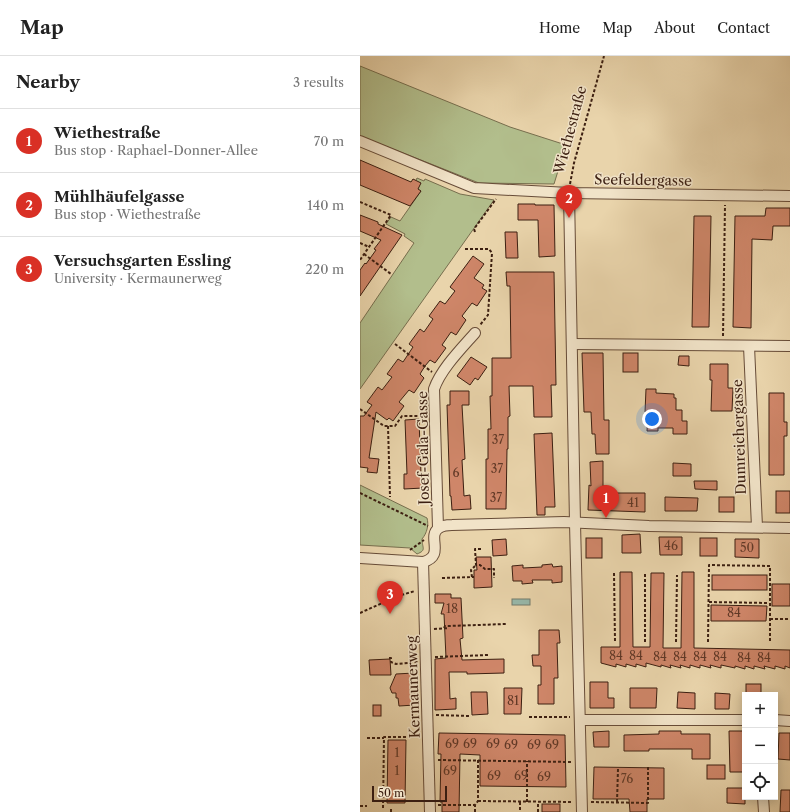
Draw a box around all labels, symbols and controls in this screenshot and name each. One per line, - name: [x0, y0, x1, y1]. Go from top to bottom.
- text: Map: [20, 16, 64, 39]
- text: Home: [539, 19, 580, 37]
- text: Map: [602, 19, 632, 37]
- text: About: [654, 19, 695, 37]
- text: Contact: [717, 19, 770, 37]
- text: Nearby: [16, 72, 80, 92]
- text: 3 results: [293, 74, 344, 90]
- street label: Wiethestraße: [549, 84, 590, 177]
- text: Wiethestraße: [54, 123, 160, 142]
- text: 1: [26, 133, 32, 149]
- text: 70 m: [314, 133, 344, 149]
- text: Bus stop · Raphael-Donner-Allee: [54, 142, 258, 158]
- street label: Seefeldergasse: [594, 170, 692, 190]
- pin: 2: [556, 185, 582, 218]
- text: Mühlhäufelgasse: [54, 187, 185, 206]
- text: 2: [25, 197, 33, 213]
- text: 140 m: [307, 197, 344, 213]
- text: Bus stop · Wiethestraße: [54, 206, 201, 222]
- text: Versuchsgarten Essling: [54, 251, 231, 270]
- text: 3: [25, 261, 33, 277]
- text: 220 m: [305, 261, 344, 277]
- text: University · Kermaunerweg: [54, 270, 222, 286]
- street label: Dumreichergasse: [728, 379, 750, 495]
- street label: Josef-Gala-Gasse: [413, 391, 433, 507]
- your location: [642, 409, 662, 429]
- house number: 37: [492, 432, 504, 447]
- house number: 37: [491, 461, 503, 476]
- house number: 6: [452, 465, 460, 480]
- pin: 1: [593, 485, 619, 518]
- house number: 37: [490, 490, 502, 505]
- house number: 41: [627, 495, 639, 510]
- house number: 46: [664, 538, 678, 553]
- house number: 50: [740, 540, 754, 555]
- pin: 3: [377, 581, 403, 614]
- house number: 18: [446, 601, 458, 616]
- house number: 84: [727, 605, 741, 620]
- street label: Kermaunerweg: [402, 635, 424, 738]
- house number: 84: [609, 648, 623, 663]
- house number: 84: [629, 648, 643, 663]
- house number: 84: [653, 649, 667, 664]
- house number: 84: [673, 649, 687, 664]
- house number: 84: [693, 649, 707, 664]
- house number: 84: [713, 649, 727, 664]
- house number: 84: [737, 650, 751, 665]
- house number: 84: [757, 650, 771, 665]
- map controls: [742, 692, 778, 800]
- button: +: [742, 692, 778, 728]
- house number: 81: [507, 693, 519, 708]
- button: −: [742, 728, 778, 764]
- house number: 69: [445, 736, 459, 751]
- house number: 69: [463, 736, 477, 751]
- house number: 69: [486, 736, 500, 751]
- house number: 69: [504, 737, 518, 752]
- house number: 69: [527, 737, 541, 752]
- house number: 69: [545, 737, 559, 752]
- house number: 1: [394, 745, 400, 760]
- house number: 1: [394, 763, 400, 778]
- house number: 69: [443, 763, 457, 778]
- button: locate: [742, 764, 778, 800]
- house number: 69: [487, 768, 501, 783]
- house number: 69: [514, 768, 528, 783]
- house number: 69: [537, 769, 551, 784]
- house number: 76: [621, 771, 633, 786]
- scale bar: [372, 784, 447, 803]
- text: 50 m: [378, 786, 404, 800]

